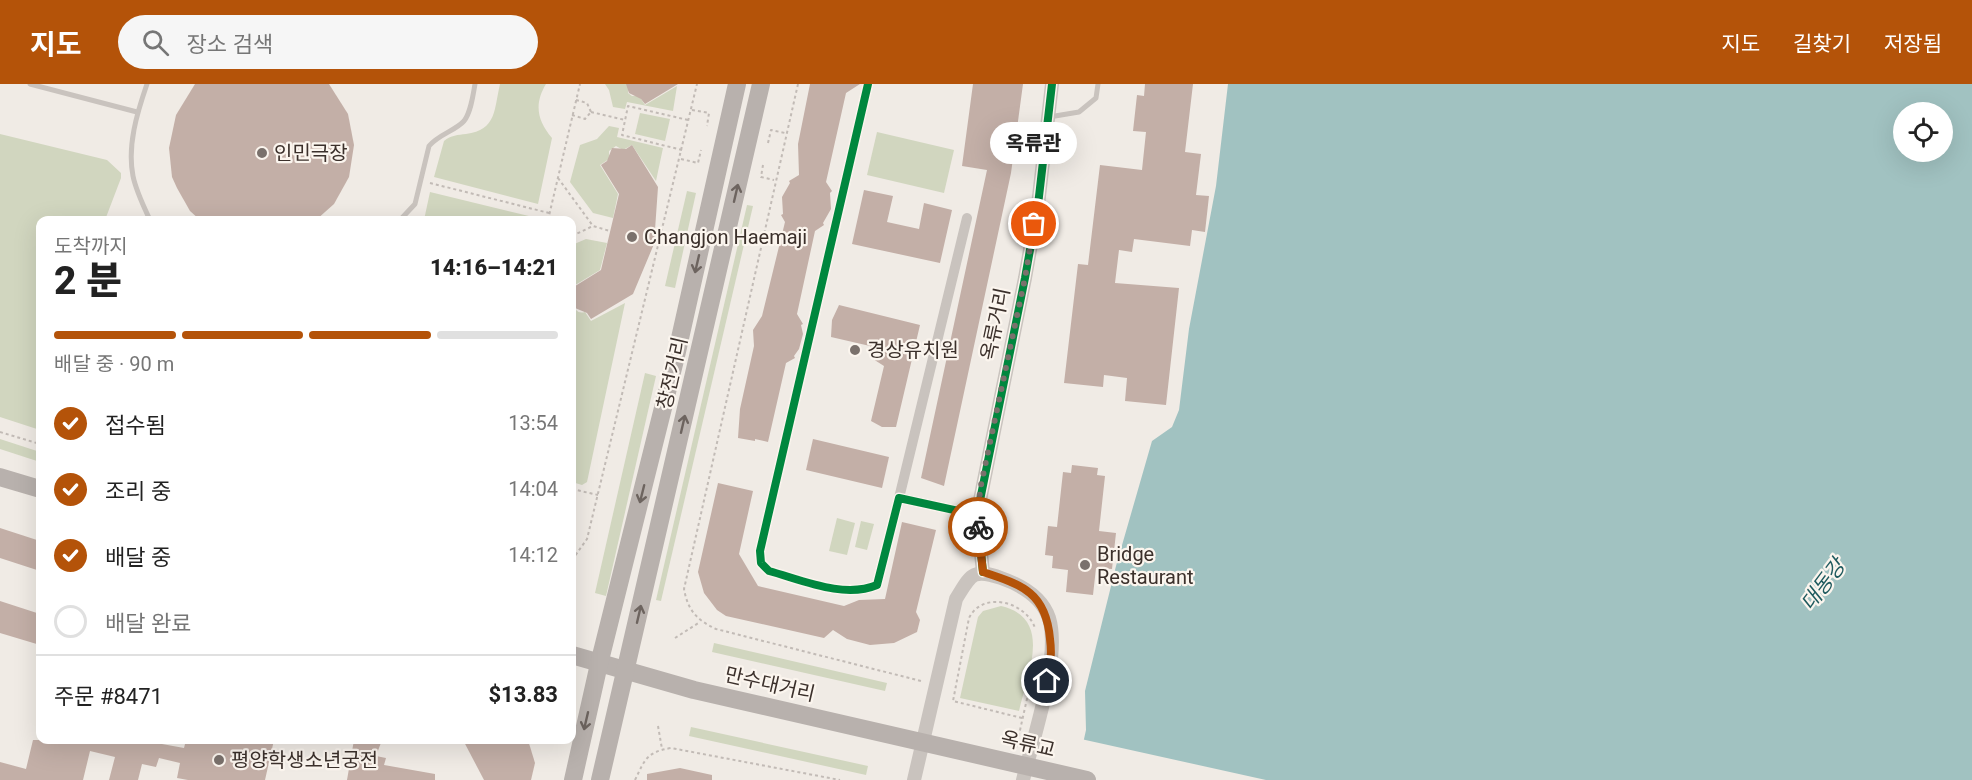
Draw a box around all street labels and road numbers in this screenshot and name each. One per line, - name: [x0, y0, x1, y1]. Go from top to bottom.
- street label: 옥류거리: [976, 286, 1014, 362]
- street label: 창전거리: [652, 334, 692, 412]
- street label: 만수대거리: [722, 662, 818, 706]
- street label: 옥류교: [998, 726, 1058, 762]

